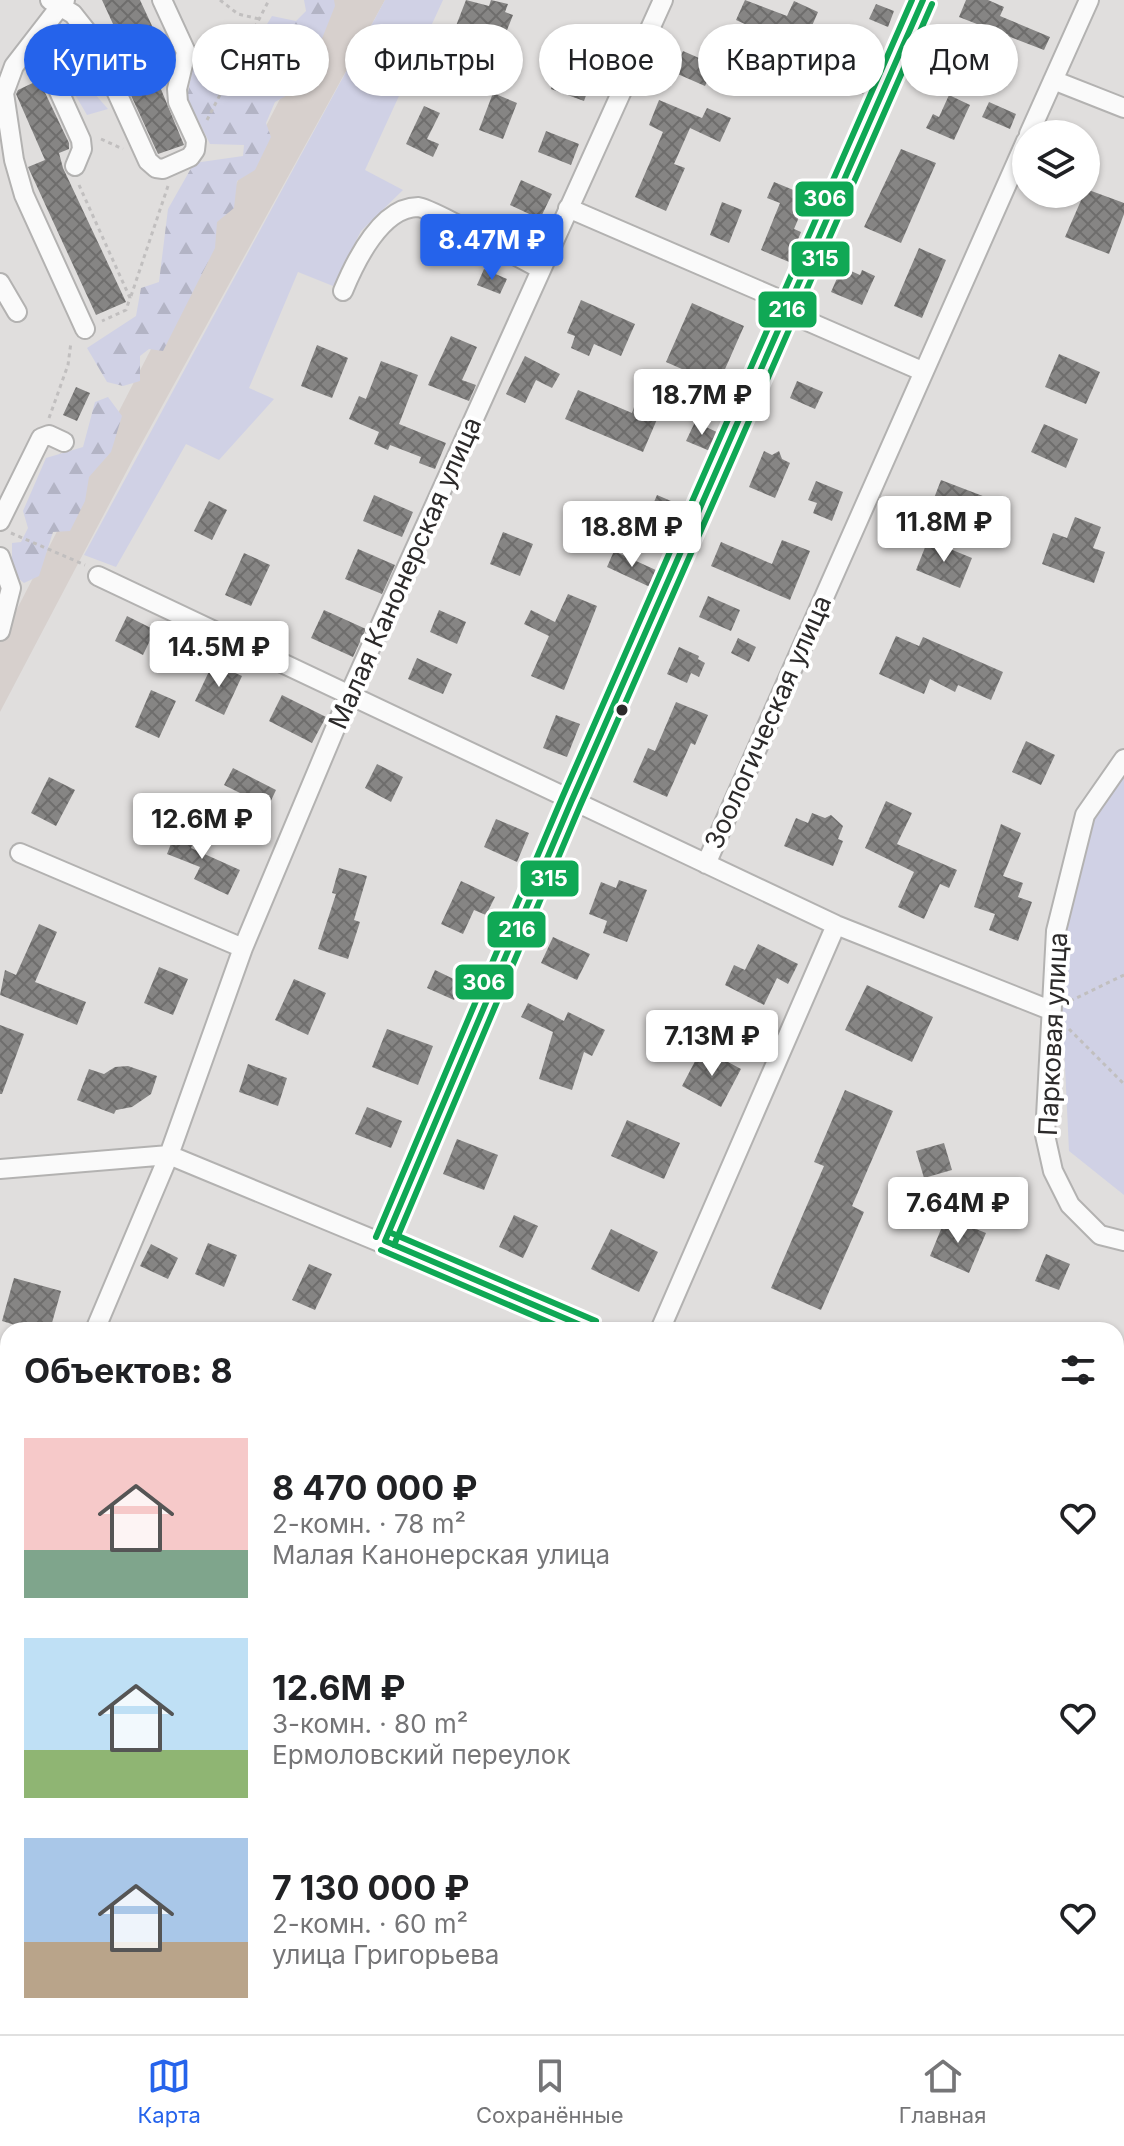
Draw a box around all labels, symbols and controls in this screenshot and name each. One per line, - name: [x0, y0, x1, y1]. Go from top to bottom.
- chip: Купить: [24, 24, 176, 96]
- chip: Снять: [192, 24, 329, 96]
- chip: Фильтры: [345, 24, 523, 96]
- chip: Новое: [539, 24, 682, 96]
- chip: Квартира: [698, 24, 885, 96]
- chip: Дом: [901, 24, 1018, 96]
- map controls: [1012, 120, 1100, 208]
- button: layers: [1012, 120, 1100, 208]
- line badge: 306: [794, 180, 855, 218]
- text: 306: [803, 185, 847, 211]
- pin: 8.47M ₽: [418, 214, 566, 282]
- text: 8.47M ₽: [438, 224, 546, 255]
- line badge: 315: [790, 240, 851, 278]
- text: 315: [801, 245, 839, 271]
- line badge: 216: [757, 290, 818, 329]
- text: 216: [768, 296, 806, 322]
- pin: 18.7M ₽: [628, 369, 776, 437]
- text: 18.7M ₽: [652, 379, 752, 410]
- street label: Малая Канонерская улица: [322, 412, 487, 733]
- pin: 11.8M ₽: [870, 496, 1018, 564]
- pin: 18.8M ₽: [558, 501, 706, 569]
- text: 11.8M ₽: [896, 506, 992, 537]
- text: 18.8M ₽: [581, 511, 683, 542]
- street label: Зоологическая улица: [698, 590, 837, 853]
- pin: 14.5M ₽: [145, 621, 293, 689]
- text: 14.5M ₽: [168, 631, 270, 662]
- unlabelled marker: [614, 702, 630, 718]
- pin: 12.6M ₽: [128, 793, 276, 861]
- text: 12.6M ₽: [151, 803, 253, 834]
- line badge: 315: [519, 859, 580, 898]
- text: 315: [530, 865, 568, 891]
- line badge: 216: [486, 910, 547, 949]
- text: 216: [498, 916, 536, 942]
- street label: Парковая улица: [1032, 931, 1073, 1137]
- line badge: 306: [454, 963, 515, 1001]
- text: 306: [462, 969, 506, 995]
- pin: 7.13M ₽: [638, 1010, 786, 1078]
- text: 7.13M ₽: [664, 1020, 760, 1051]
- pin: 7.64M ₽: [884, 1177, 1032, 1245]
- text: 7.64M ₽: [906, 1187, 1010, 1218]
- icon: filters: [1056, 1348, 1100, 1392]
- text: Объектов: 8: [24, 1350, 233, 1391]
- text: 8 470 000 ₽: [272, 1467, 477, 1508]
- icon: home: [88, 1470, 184, 1566]
- icon: heart: [1056, 1496, 1100, 1540]
- text: 2-комн. · 78 m²: [272, 1508, 466, 1539]
- text: Малая Канонерская улица: [272, 1539, 610, 1570]
- text: 12.6M ₽: [272, 1667, 405, 1708]
- icon: home: [88, 1670, 184, 1766]
- icon: heart: [1056, 1696, 1100, 1740]
- text: 3-комн. · 80 m²: [272, 1708, 468, 1739]
- text: Ермоловский переулок: [272, 1739, 570, 1770]
- text: 7 130 000 ₽: [272, 1867, 469, 1908]
- icon: home: [88, 1870, 184, 1966]
- icon: heart: [1056, 1896, 1100, 1940]
- text: 2-комн. · 60 m²: [272, 1908, 468, 1939]
- text: улица Григорьева: [272, 1939, 499, 1970]
- tab: Карта: [138, 2054, 201, 2128]
- tab: Сохранённые: [476, 2054, 624, 2128]
- tab: Главная: [899, 2054, 986, 2128]

